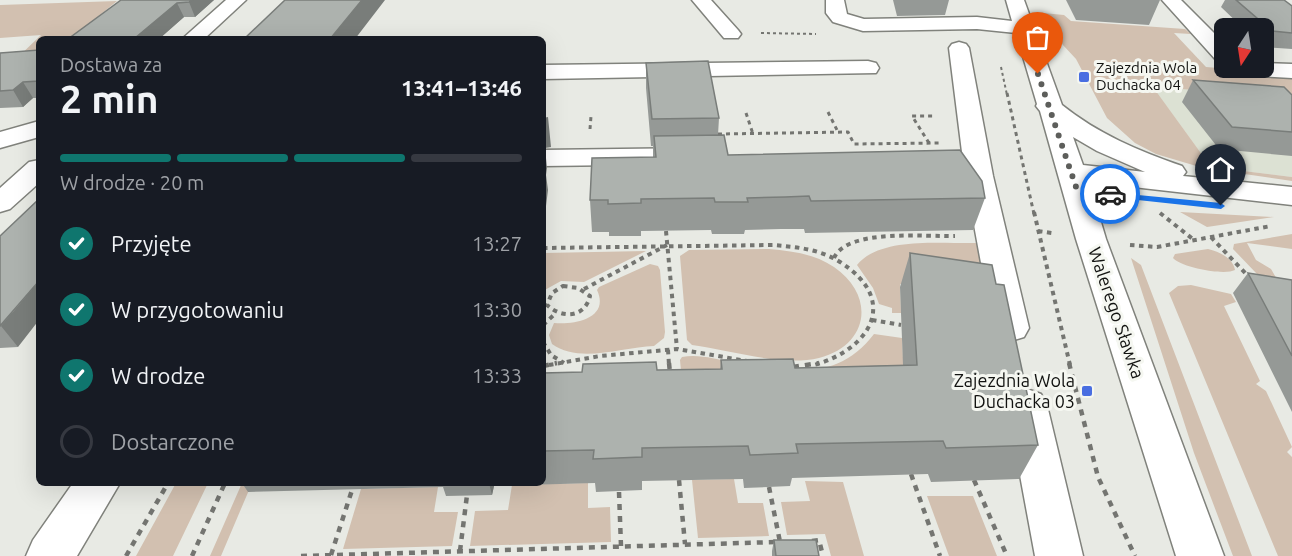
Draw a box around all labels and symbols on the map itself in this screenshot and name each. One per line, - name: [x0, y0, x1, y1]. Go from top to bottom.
- pin: [1012, 12, 1063, 74]
- north arrow: [1214, 18, 1274, 78]
- place label: Zajezdnia Wola Duchacka 04: [1096, 59, 1197, 93]
- marker: Zajezdnia Wola Duchacka 04: [1077, 70, 1091, 84]
- pin: [1195, 144, 1246, 206]
- courier: [1080, 164, 1140, 224]
- street label: Walerego Sławka: [1085, 244, 1149, 381]
- place label: Zajezdnia Wola Duchacka 03: [954, 370, 1075, 411]
- marker: Zajezdnia Wola Duchacka 03: [1080, 384, 1094, 398]

